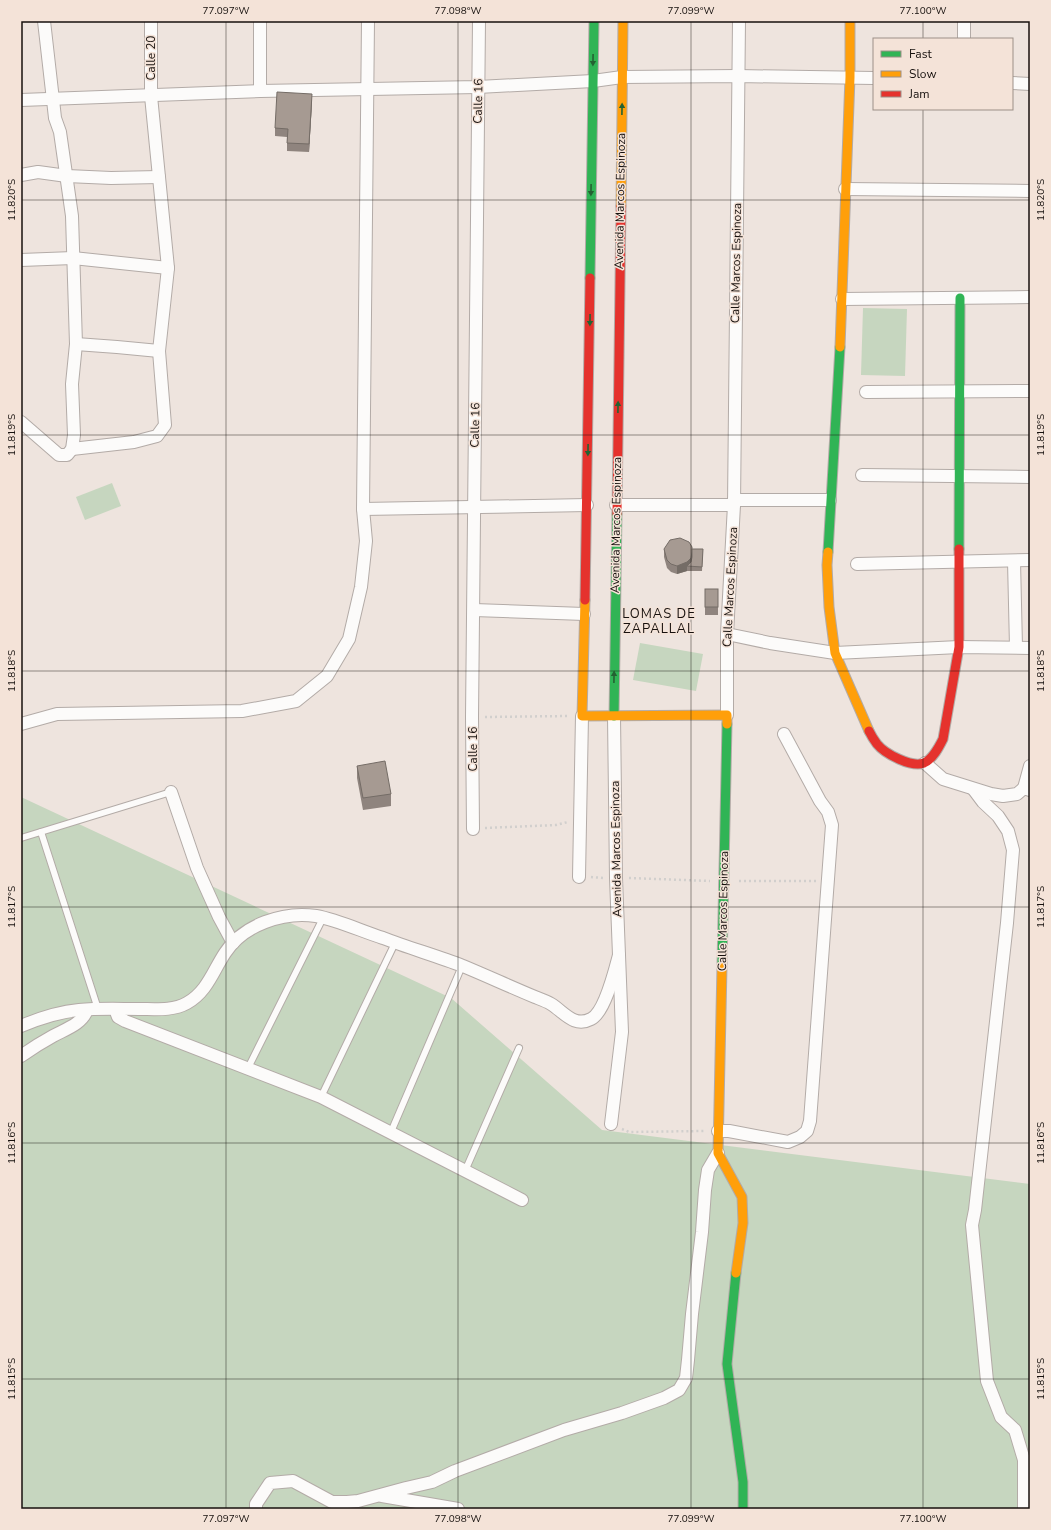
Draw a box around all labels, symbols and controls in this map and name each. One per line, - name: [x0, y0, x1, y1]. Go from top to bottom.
- text: 77.097°W: [202, 4, 250, 18]
- text: 77.098°W: [434, 4, 482, 18]
- text: 77.099°W: [667, 4, 715, 18]
- text: 77.100°W: [899, 4, 947, 18]
- street label: Calle 20: [143, 35, 159, 81]
- legend: [873, 38, 1013, 110]
- text: Fast: [909, 46, 932, 62]
- one-way arrow: [590, 54, 596, 67]
- text: Slow: [909, 66, 937, 82]
- street label: Calle 16: [470, 78, 486, 124]
- text: Jam: [908, 86, 930, 102]
- one-way arrow: [618, 103, 625, 115]
- street label: Avenida Marcos Espinoza: [611, 133, 629, 269]
- text: 11.820°S: [5, 179, 19, 221]
- text: 11.820°S: [1034, 179, 1048, 221]
- one-way arrow: [588, 184, 595, 196]
- street label: Calle Marcos Espinoza: [727, 203, 745, 323]
- one-way arrow: [587, 314, 593, 327]
- one-way arrow: [614, 401, 621, 413]
- street label: Calle 16: [467, 402, 483, 448]
- text: 11.819°S: [5, 414, 19, 456]
- text: 11.819°S: [1034, 414, 1048, 456]
- one-way arrow: [585, 444, 591, 457]
- street label: Avenida Marcos Espinoza: [607, 457, 625, 593]
- street label: Calle Marcos Espinoza: [719, 527, 741, 647]
- district label: LOMAS DE ZAPALLAL: [622, 605, 696, 638]
- text: 11.818°S: [5, 650, 19, 692]
- text: 11.818°S: [1034, 650, 1048, 692]
- one-way arrow: [611, 670, 617, 683]
- street label: Calle 16: [465, 726, 481, 772]
- street label: Avenida Marcos Espinoza: [607, 781, 625, 917]
- street label: Calle Marcos Espinoza: [714, 851, 732, 971]
- text: 11.817°S: [5, 886, 19, 928]
- text: 11.817°S: [1034, 886, 1048, 928]
- text: 11.816°S: [5, 1122, 19, 1164]
- text: 11.816°S: [1034, 1122, 1048, 1164]
- text: 11.815°S: [5, 1358, 19, 1400]
- text: 11.815°S: [1034, 1358, 1048, 1400]
- text: 77.097°W: [202, 1512, 250, 1526]
- text: 77.098°W: [434, 1512, 482, 1526]
- text: 77.099°W: [667, 1512, 715, 1526]
- text: 77.100°W: [899, 1512, 947, 1526]

